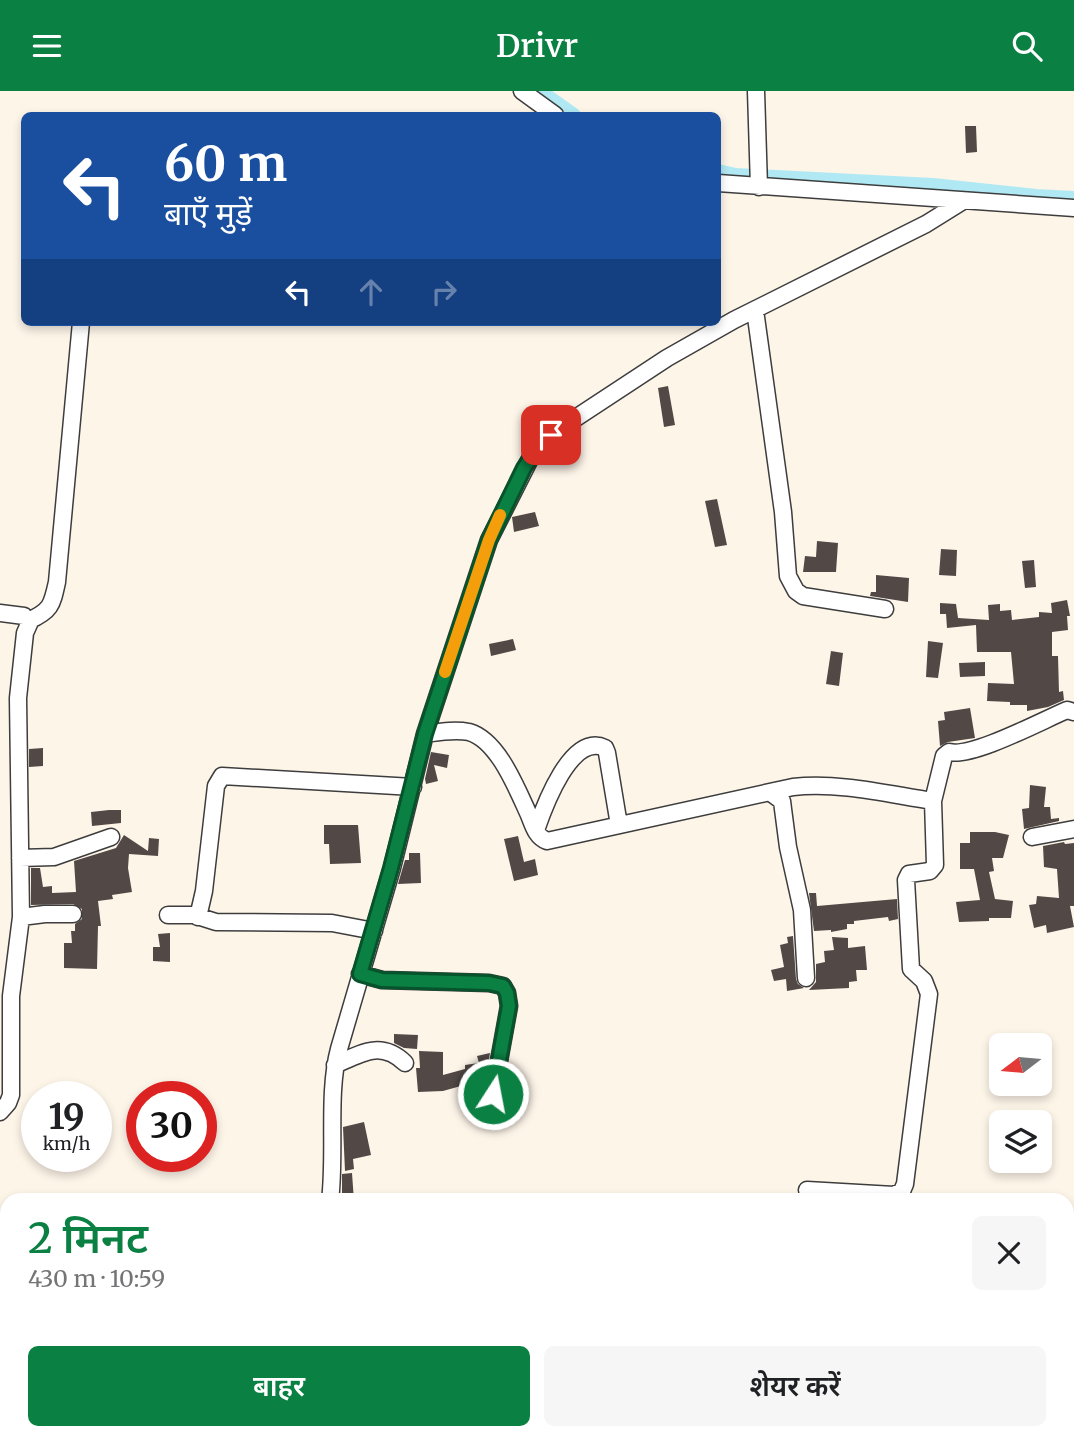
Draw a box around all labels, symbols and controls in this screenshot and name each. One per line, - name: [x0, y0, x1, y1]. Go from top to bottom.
- text: Drivr: [496, 26, 578, 66]
- icon: menu: [28, 27, 66, 65]
- icon: search: [1008, 27, 1046, 65]
- text: 60 m: [164, 133, 287, 194]
- icon: left: [49, 140, 140, 231]
- text: बाएँ मुड़ें: [164, 194, 252, 234]
- icon: left: [279, 273, 317, 311]
- icon: ahead: [352, 273, 390, 311]
- icon: right: [425, 273, 463, 311]
- pin: [521, 405, 581, 465]
- icon: arrive: [532, 416, 570, 454]
- north arrow: [989, 1033, 1052, 1095]
- map controls: [989, 1033, 1052, 1173]
- position arrow: [456, 1057, 530, 1131]
- speed limit sign: 30: [126, 1081, 217, 1172]
- text: 19: [48, 1095, 85, 1139]
- button: layers: [989, 1110, 1052, 1173]
- text: km/h: [43, 1132, 90, 1155]
- text: 2 मिनट: [28, 1212, 148, 1264]
- button: close: [972, 1216, 1046, 1290]
- text: 430 m · 10:59: [28, 1264, 165, 1293]
- button: बाहर: [28, 1346, 530, 1426]
- button: शेयर करें: [544, 1346, 1046, 1426]

